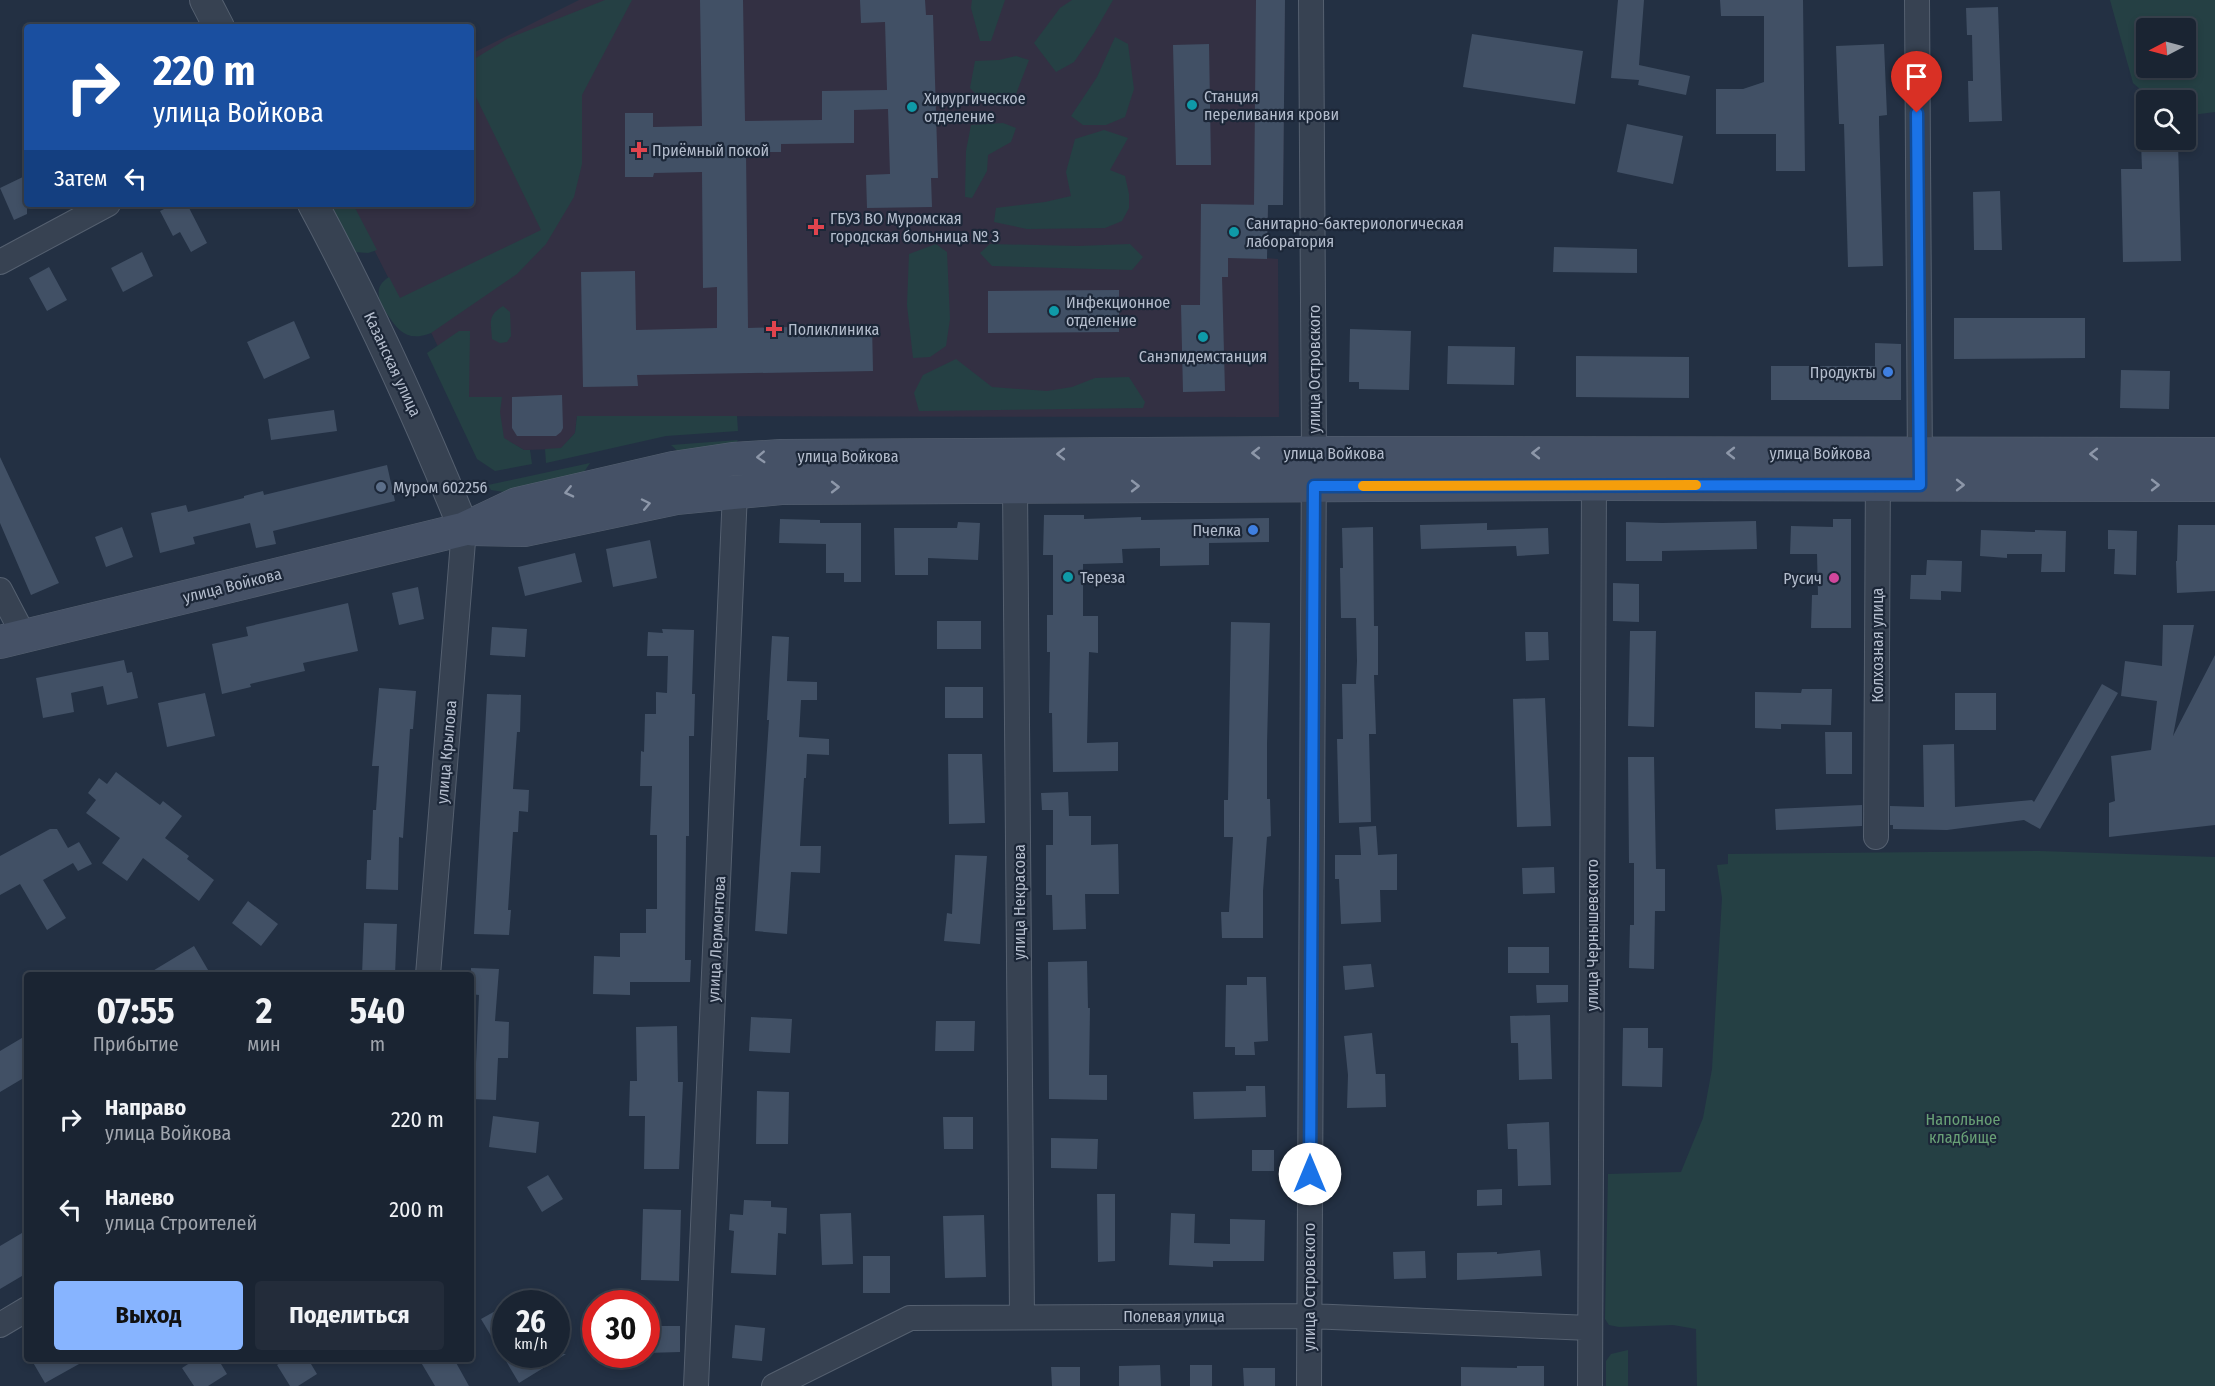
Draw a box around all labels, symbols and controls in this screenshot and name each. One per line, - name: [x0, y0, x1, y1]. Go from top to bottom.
- north arrow: [2136, 18, 2196, 78]
- map controls: [2136, 18, 2196, 150]
- text: 220 m: [153, 46, 256, 96]
- icon: right: [54, 48, 132, 126]
- pin: [1891, 51, 1942, 113]
- icon: arrive: [1900, 60, 1933, 93]
- place label: Станция переливания крови: [1204, 87, 1339, 124]
- place label: Хирургическое отделение: [924, 89, 1026, 126]
- button: search: [2136, 90, 2196, 150]
- text: улица Войкова: [153, 97, 324, 129]
- marker: Станция переливания крови: [1185, 98, 1199, 112]
- marker: Хирургическое отделение: [905, 100, 919, 114]
- marker: Приёмный покой: [630, 141, 648, 159]
- place label: Приёмный покой: [652, 141, 769, 160]
- icon: left: [119, 162, 152, 195]
- text: Затем: [54, 165, 107, 192]
- place label: ГБУЗ ВО Муромская городская больница № 3: [830, 209, 999, 246]
- place label: Санитарно-бактериологическая лаборатория: [1246, 214, 1464, 251]
- marker: ГБУЗ ВО Муромская городская больница № 3: [807, 218, 825, 236]
- marker: Санитарно-бактериологическая лаборатория: [1227, 225, 1241, 239]
- place label: Инфекционное отделение: [1066, 293, 1170, 330]
- marker: Инфекционное отделение: [1047, 304, 1061, 318]
- street label: улица Островского: [1305, 305, 1324, 433]
- street label: Казанская улица: [360, 309, 425, 420]
- marker: Поликлиника: [765, 320, 783, 338]
- place label: Поликлиника: [788, 320, 879, 339]
- marker: Cанэпидемстанция: [1196, 330, 1210, 344]
- place label: Cанэпидемстанция: [1139, 347, 1267, 366]
- place label: Продукты: [1810, 363, 1876, 382]
- marker: Продукты: [1881, 365, 1895, 379]
- street label: улица Войкова: [1283, 444, 1385, 463]
- street label: улица Войкова: [1769, 444, 1871, 463]
- street label: улица Войкова: [797, 447, 899, 466]
- one-way arrow: [1251, 447, 1260, 459]
- one-way arrow: [1531, 447, 1540, 459]
- one-way arrow: [1726, 447, 1735, 459]
- one-way arrow: [1056, 448, 1065, 460]
- one-way arrow: [2089, 448, 2098, 460]
- one-way arrow: [756, 451, 765, 464]
- place label: Муром 602256: [393, 478, 487, 497]
- one-way arrow: [1956, 479, 1965, 491]
- one-way arrow: [2151, 479, 2160, 491]
- marker: Муром 602256: [374, 480, 388, 494]
- one-way arrow: [1131, 480, 1140, 492]
- one-way arrow: [831, 481, 840, 493]
- one-way arrow: [565, 485, 575, 498]
- one-way arrow: [640, 498, 650, 511]
- place label: Пчелка: [1192, 521, 1241, 540]
- marker: Пчелка: [1246, 523, 1260, 537]
- street label: улица Войкова: [181, 564, 284, 607]
- place label: Тереза: [1080, 568, 1125, 587]
- place label: Русич: [1783, 569, 1822, 588]
- marker: Тереза: [1061, 570, 1075, 584]
- marker: Русич: [1827, 571, 1841, 585]
- street label: Колхозная улица: [1868, 587, 1887, 702]
- street label: улица Крылова: [433, 699, 461, 805]
- street label: улица Некрасова: [1010, 844, 1029, 960]
- street label: улица Чернышевского: [1583, 859, 1602, 1011]
- street label: улица Лермонтова: [704, 875, 729, 1003]
- text: 07:55: [97, 989, 175, 1033]
- text: 2: [256, 989, 272, 1033]
- text: 540: [349, 989, 405, 1033]
- text: Прибытие: [93, 1032, 179, 1056]
- text: мин: [247, 1032, 281, 1056]
- text: m: [370, 1032, 385, 1056]
- text: Направо: [105, 1094, 186, 1121]
- icon: right: [54, 1103, 87, 1136]
- text: 220 m: [391, 1106, 444, 1133]
- park label: Напольное кладбище: [1926, 1110, 2000, 1147]
- text: улица Войкова: [105, 1121, 231, 1145]
- position arrow: [1278, 1142, 1342, 1206]
- text: Налево: [105, 1184, 174, 1211]
- icon: left: [54, 1193, 87, 1226]
- text: 200 m: [389, 1196, 444, 1223]
- text: улица Строителей: [105, 1211, 257, 1235]
- street label: улица Островского: [1300, 1223, 1319, 1351]
- button: Выход: [54, 1281, 243, 1350]
- button: Поделиться: [255, 1281, 444, 1350]
- speed limit sign: 30: [582, 1290, 660, 1368]
- text: 26: [516, 1304, 546, 1340]
- street label: Полевая улица: [1123, 1307, 1225, 1326]
- text: km/h: [514, 1335, 548, 1353]

